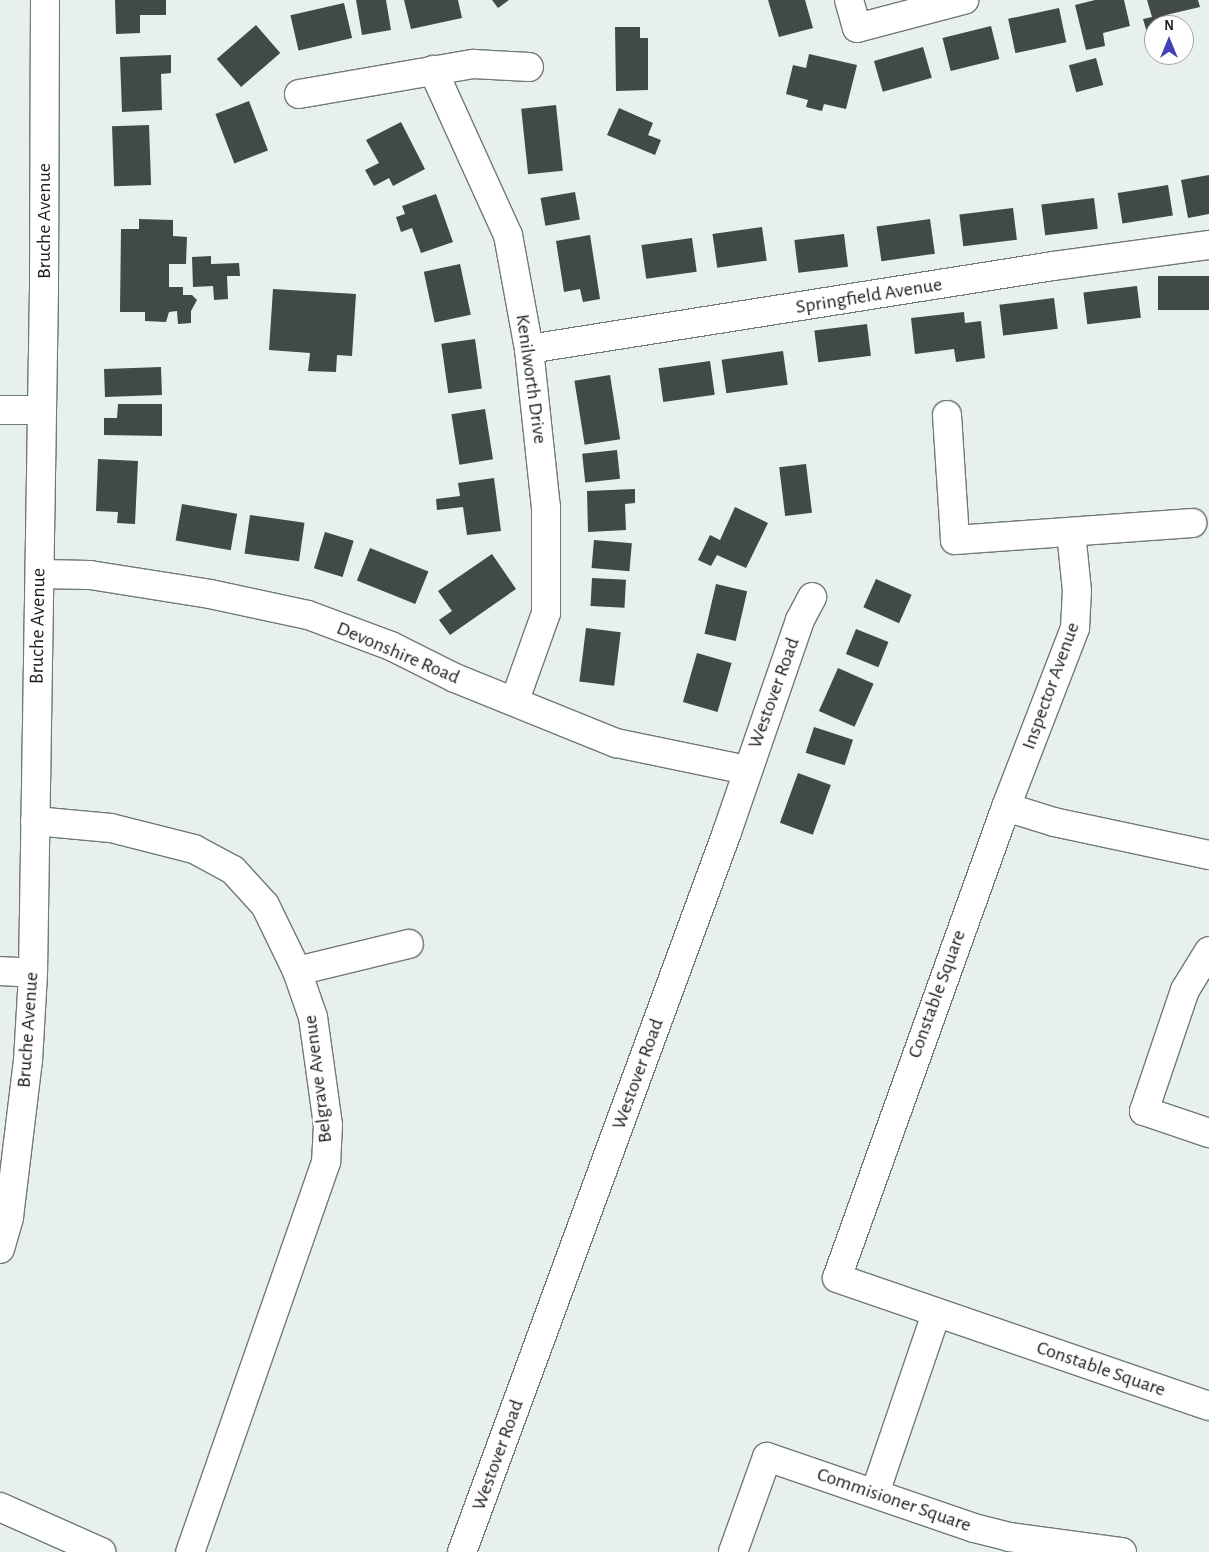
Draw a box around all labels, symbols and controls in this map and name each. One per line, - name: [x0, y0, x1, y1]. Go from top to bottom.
- north arrow: [1144, 15, 1194, 65]
- text: N: [1164, 19, 1174, 33]
- street label: Bruche Avenue: [32, 163, 56, 279]
- street label: Springfield Avenue: [794, 273, 944, 319]
- street label: Kenilworth Drive: [510, 313, 552, 445]
- street label: Bruche Avenue: [25, 568, 51, 684]
- street label: Devonshire Road: [333, 616, 463, 690]
- street label: Inspector Avenue: [1017, 619, 1085, 753]
- street label: Westover Road: [743, 634, 805, 752]
- street label: Constable Square: [903, 927, 971, 1061]
- street label: Bruche Avenue: [12, 971, 44, 1089]
- street label: Belgrave Avenue: [298, 1014, 338, 1144]
- street label: Westover Road: [607, 1015, 669, 1133]
- street label: Constable Square: [1033, 1336, 1169, 1402]
- street label: Westover Road: [467, 1396, 529, 1514]
- street label: Commisioner Square: [814, 1462, 974, 1538]

